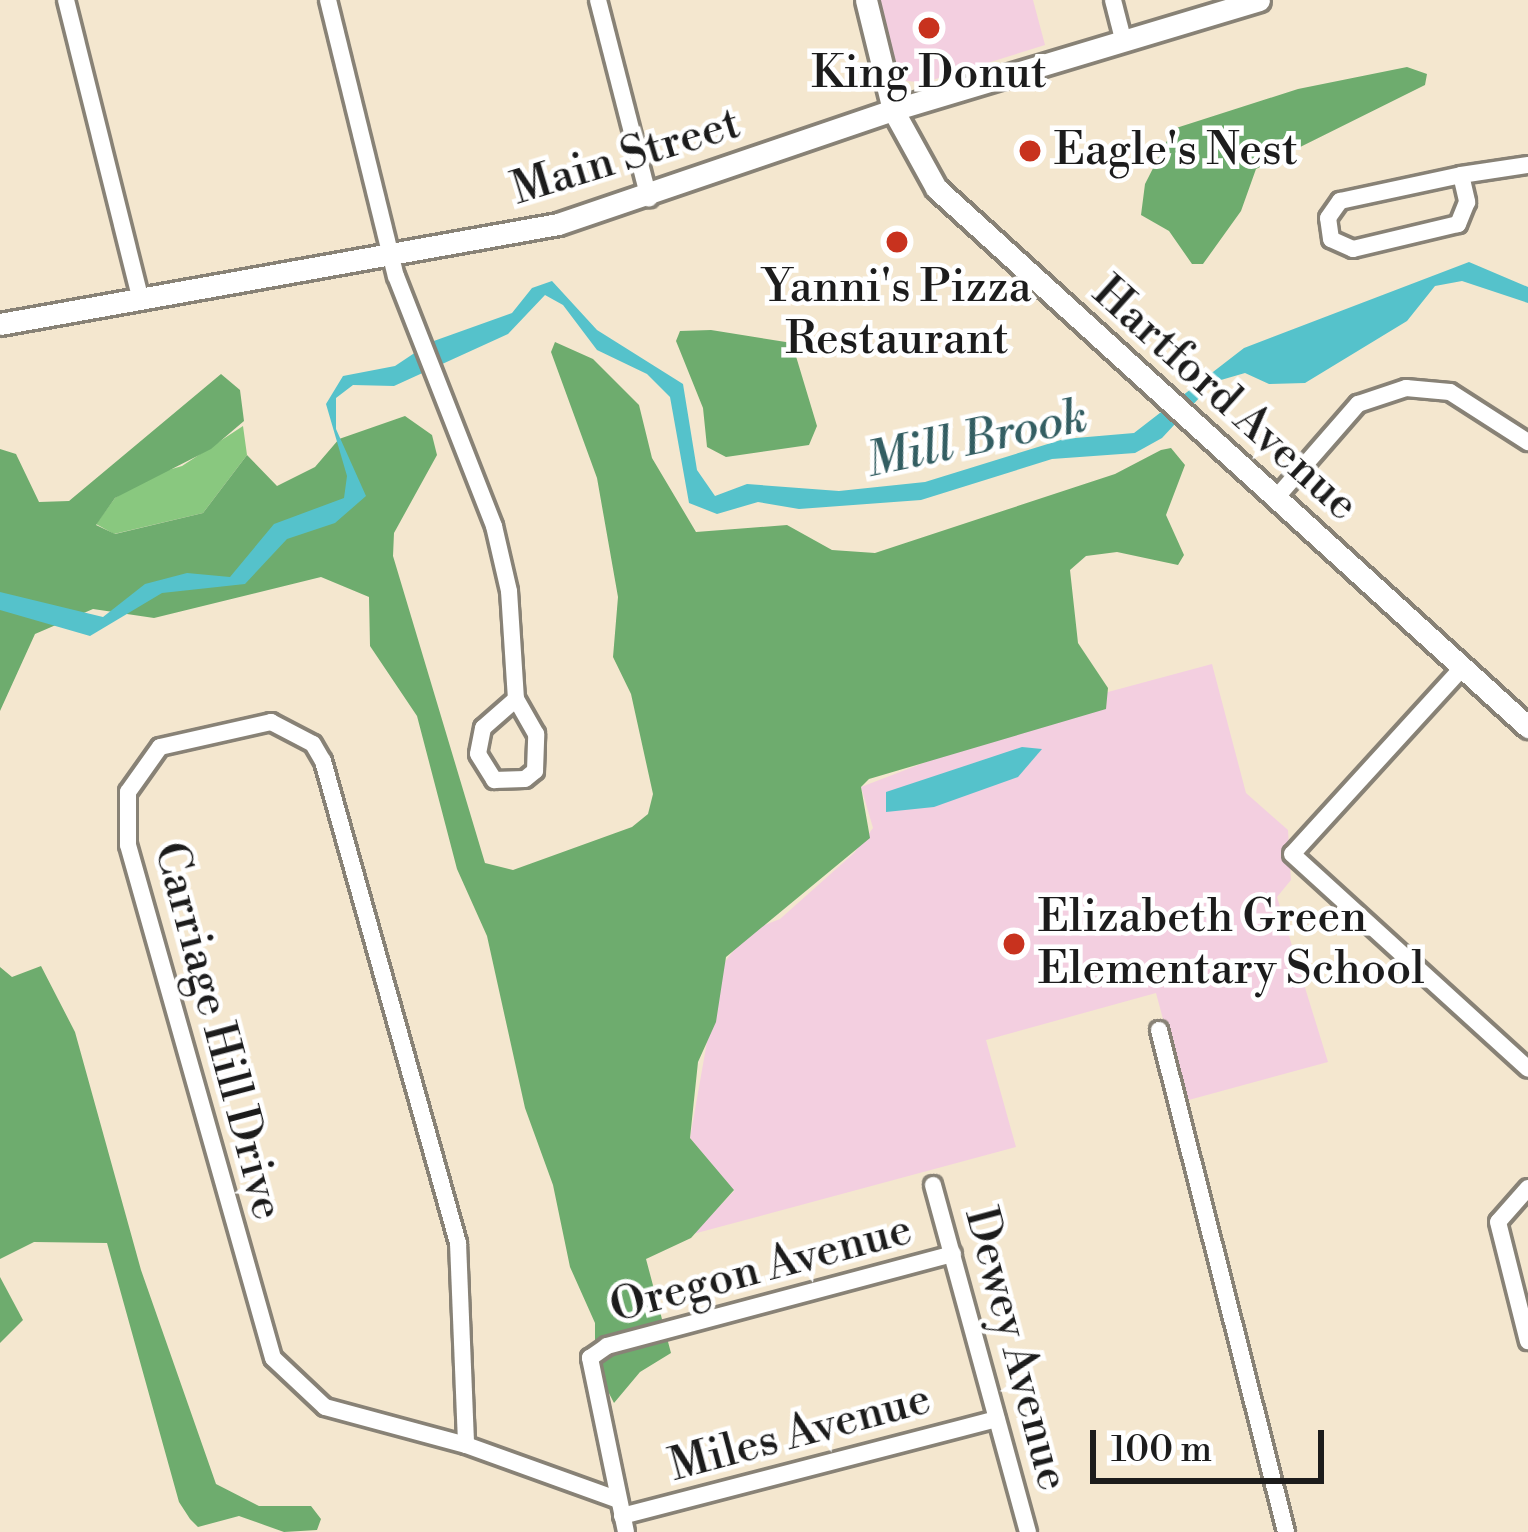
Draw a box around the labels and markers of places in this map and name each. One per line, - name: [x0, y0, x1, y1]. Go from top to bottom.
- marker: King Donut: [916, 15, 942, 41]
- place label: King Donut: [811, 47, 1047, 101]
- place label: Eagle's Nest: [1054, 124, 1298, 178]
- marker: Eagle's Nest: [1017, 138, 1043, 164]
- marker: Yanni's Pizza Restaurant: [884, 229, 910, 255]
- place label: Yanni's Pizza Restaurant: [762, 261, 1032, 367]
- place label: Elizabeth Green Elementary School: [1038, 891, 1425, 997]
- marker: Elizabeth Green Elementary School: [1001, 931, 1027, 957]

